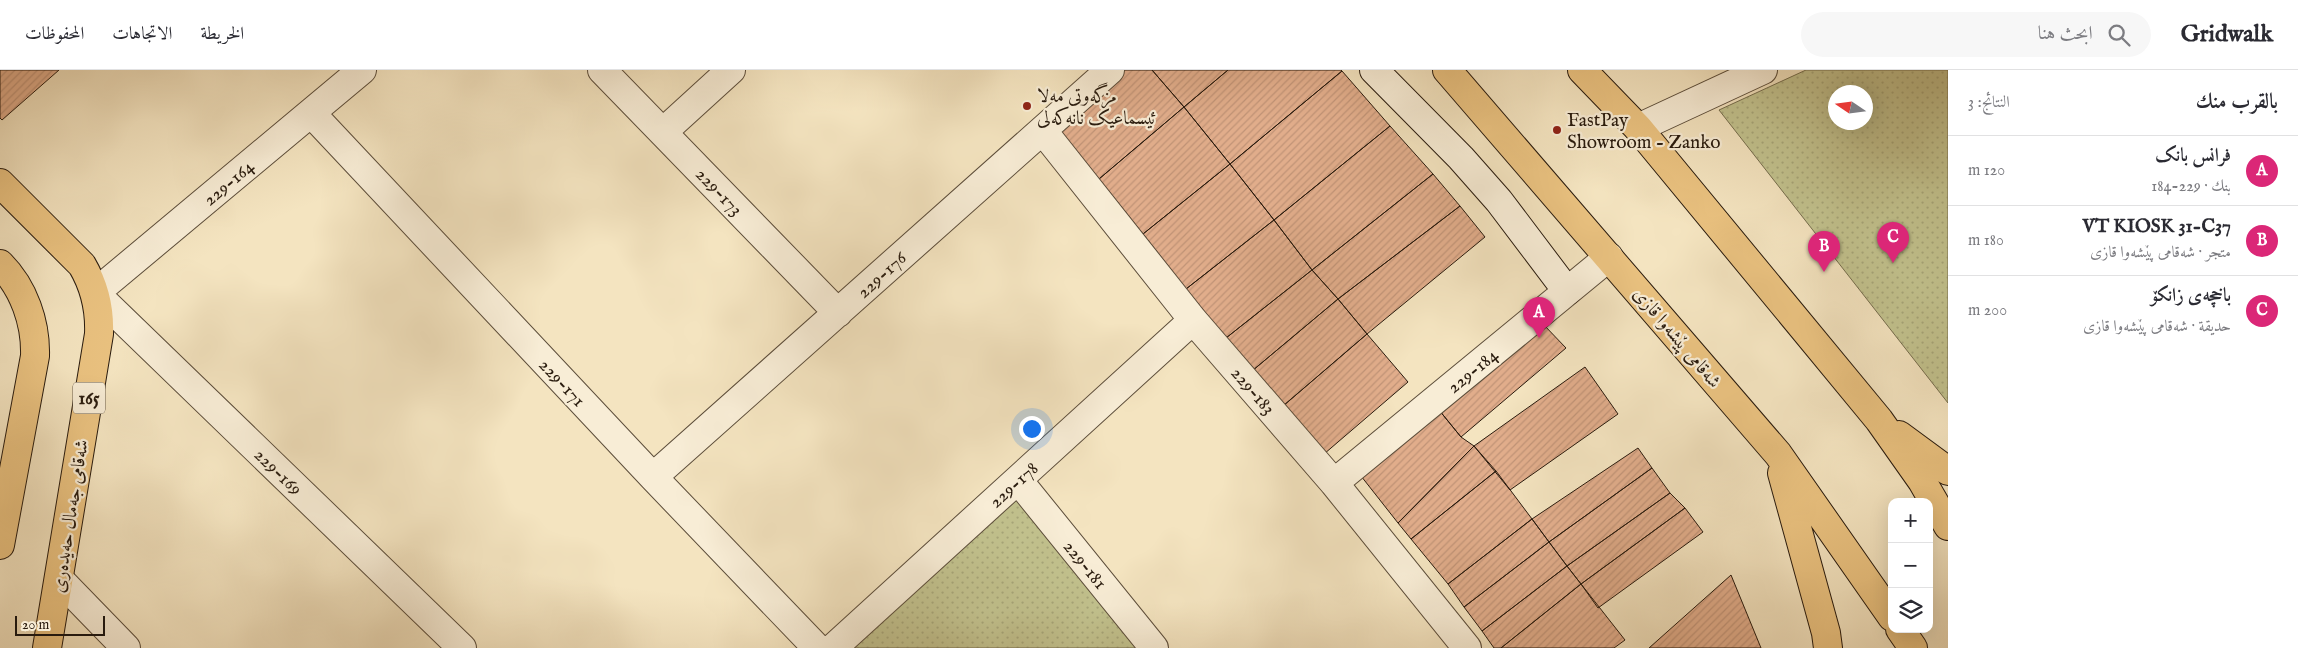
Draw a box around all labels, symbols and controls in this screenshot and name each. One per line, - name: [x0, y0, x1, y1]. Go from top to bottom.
- search box: [1801, 12, 2151, 57]
- text: Gridwalk: [2181, 19, 2273, 50]
- icon: search: [2105, 21, 2133, 49]
- text: ابحث هنا: [2038, 22, 2093, 46]
- text: المحفوظات: [25, 23, 84, 46]
- text: الاتجاهات: [112, 23, 172, 46]
- text: الخريطة: [200, 23, 244, 46]
- place label: مزگەوتی مەلا ئیسماعیک نانەکەلی: [1037, 82, 1156, 131]
- north arrow: [1828, 85, 1873, 130]
- text: بالقرب منك: [2196, 89, 2278, 116]
- text: النتائج: 3: [1968, 93, 2010, 113]
- marker: مزگەوتی مەلا ئیسماعیک نانەکەلی: [1021, 100, 1033, 112]
- place label: FastPay Showroom - Zanko: [1567, 109, 1720, 155]
- marker: FastPay Showroom - Zanko: [1551, 124, 1563, 136]
- text: فرانس بانک: [2155, 144, 2231, 168]
- street label: 229-164: [199, 155, 260, 212]
- text: 120 m: [1968, 161, 2005, 181]
- text: A: [2257, 161, 2267, 181]
- street label: 229-173: [690, 163, 747, 222]
- text: بنك · 229-184: [2151, 177, 2231, 197]
- text: VT KIOSK 31-C37: [2083, 215, 2231, 239]
- pin: C: [1877, 222, 1909, 263]
- pin: B: [1808, 231, 1840, 272]
- text: 180 m: [1968, 231, 2004, 251]
- text: B: [2257, 231, 2267, 251]
- text: متجر · شەقامی پێشەوا قازی: [2090, 243, 2231, 263]
- street label: 229-176: [852, 246, 913, 304]
- street label: شەقامی پێشەوا قازی: [1627, 283, 1726, 394]
- text: باخچەی زانکۆ: [2151, 284, 2231, 308]
- pin: A: [1523, 297, 1555, 338]
- text: 200 m: [1968, 301, 2007, 321]
- text: C: [2256, 301, 2268, 321]
- text: حديقة · شەقامی پێشەوا قازی: [2083, 317, 2231, 337]
- street label: 229-184: [1443, 343, 1504, 399]
- street label: 229-171: [533, 354, 590, 413]
- street label: 229-183: [1225, 362, 1280, 421]
- road number: 165: [73, 382, 105, 413]
- your location: [1019, 416, 1045, 442]
- street label: شەقامی جەمال حەیدەری: [47, 438, 95, 595]
- street label: 229-169: [248, 444, 307, 501]
- street label: 229-178: [985, 457, 1044, 514]
- map controls: [1888, 498, 1933, 633]
- button: +: [1888, 498, 1933, 543]
- street label: 229-181: [1057, 536, 1112, 595]
- button: −: [1888, 543, 1933, 588]
- button: layers: [1888, 588, 1933, 633]
- scale bar: [15, 613, 105, 636]
- text: 20 m: [22, 616, 49, 634]

